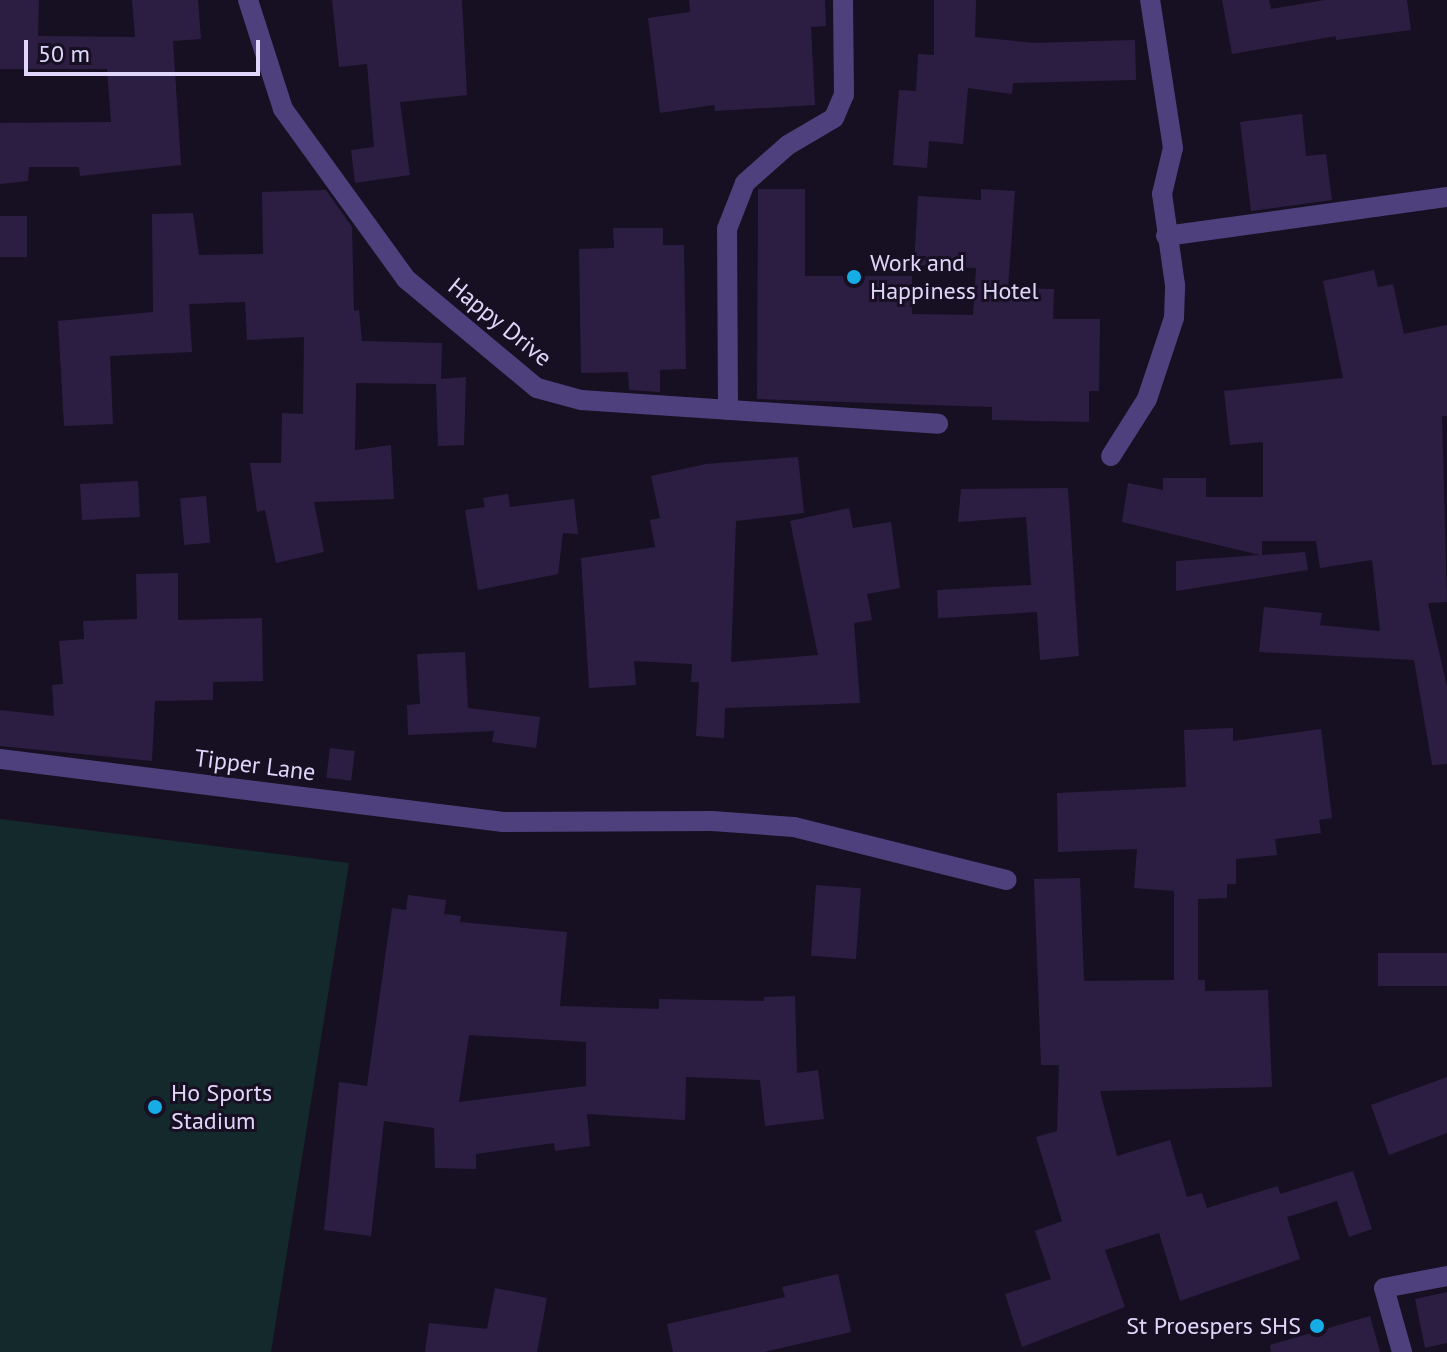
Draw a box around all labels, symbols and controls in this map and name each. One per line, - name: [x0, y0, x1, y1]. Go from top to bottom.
- scale bar: [28, 24, 264, 74]
- text: 50 m: [38, 38, 90, 69]
- place label: Work and Happiness Hotel: [870, 249, 1038, 305]
- marker: Work and Happiness Hotel: [845, 268, 863, 286]
- street label: Happy Drive: [442, 271, 558, 373]
- street label: Tipper Lane: [193, 743, 317, 787]
- place label: Ho Sports Stadium: [171, 1079, 272, 1135]
- marker: Ho Sports Stadium: [146, 1098, 164, 1116]
- place label: St Proespers SHS: [1126, 1312, 1301, 1340]
- marker: St Proespers SHS: [1308, 1317, 1326, 1335]

